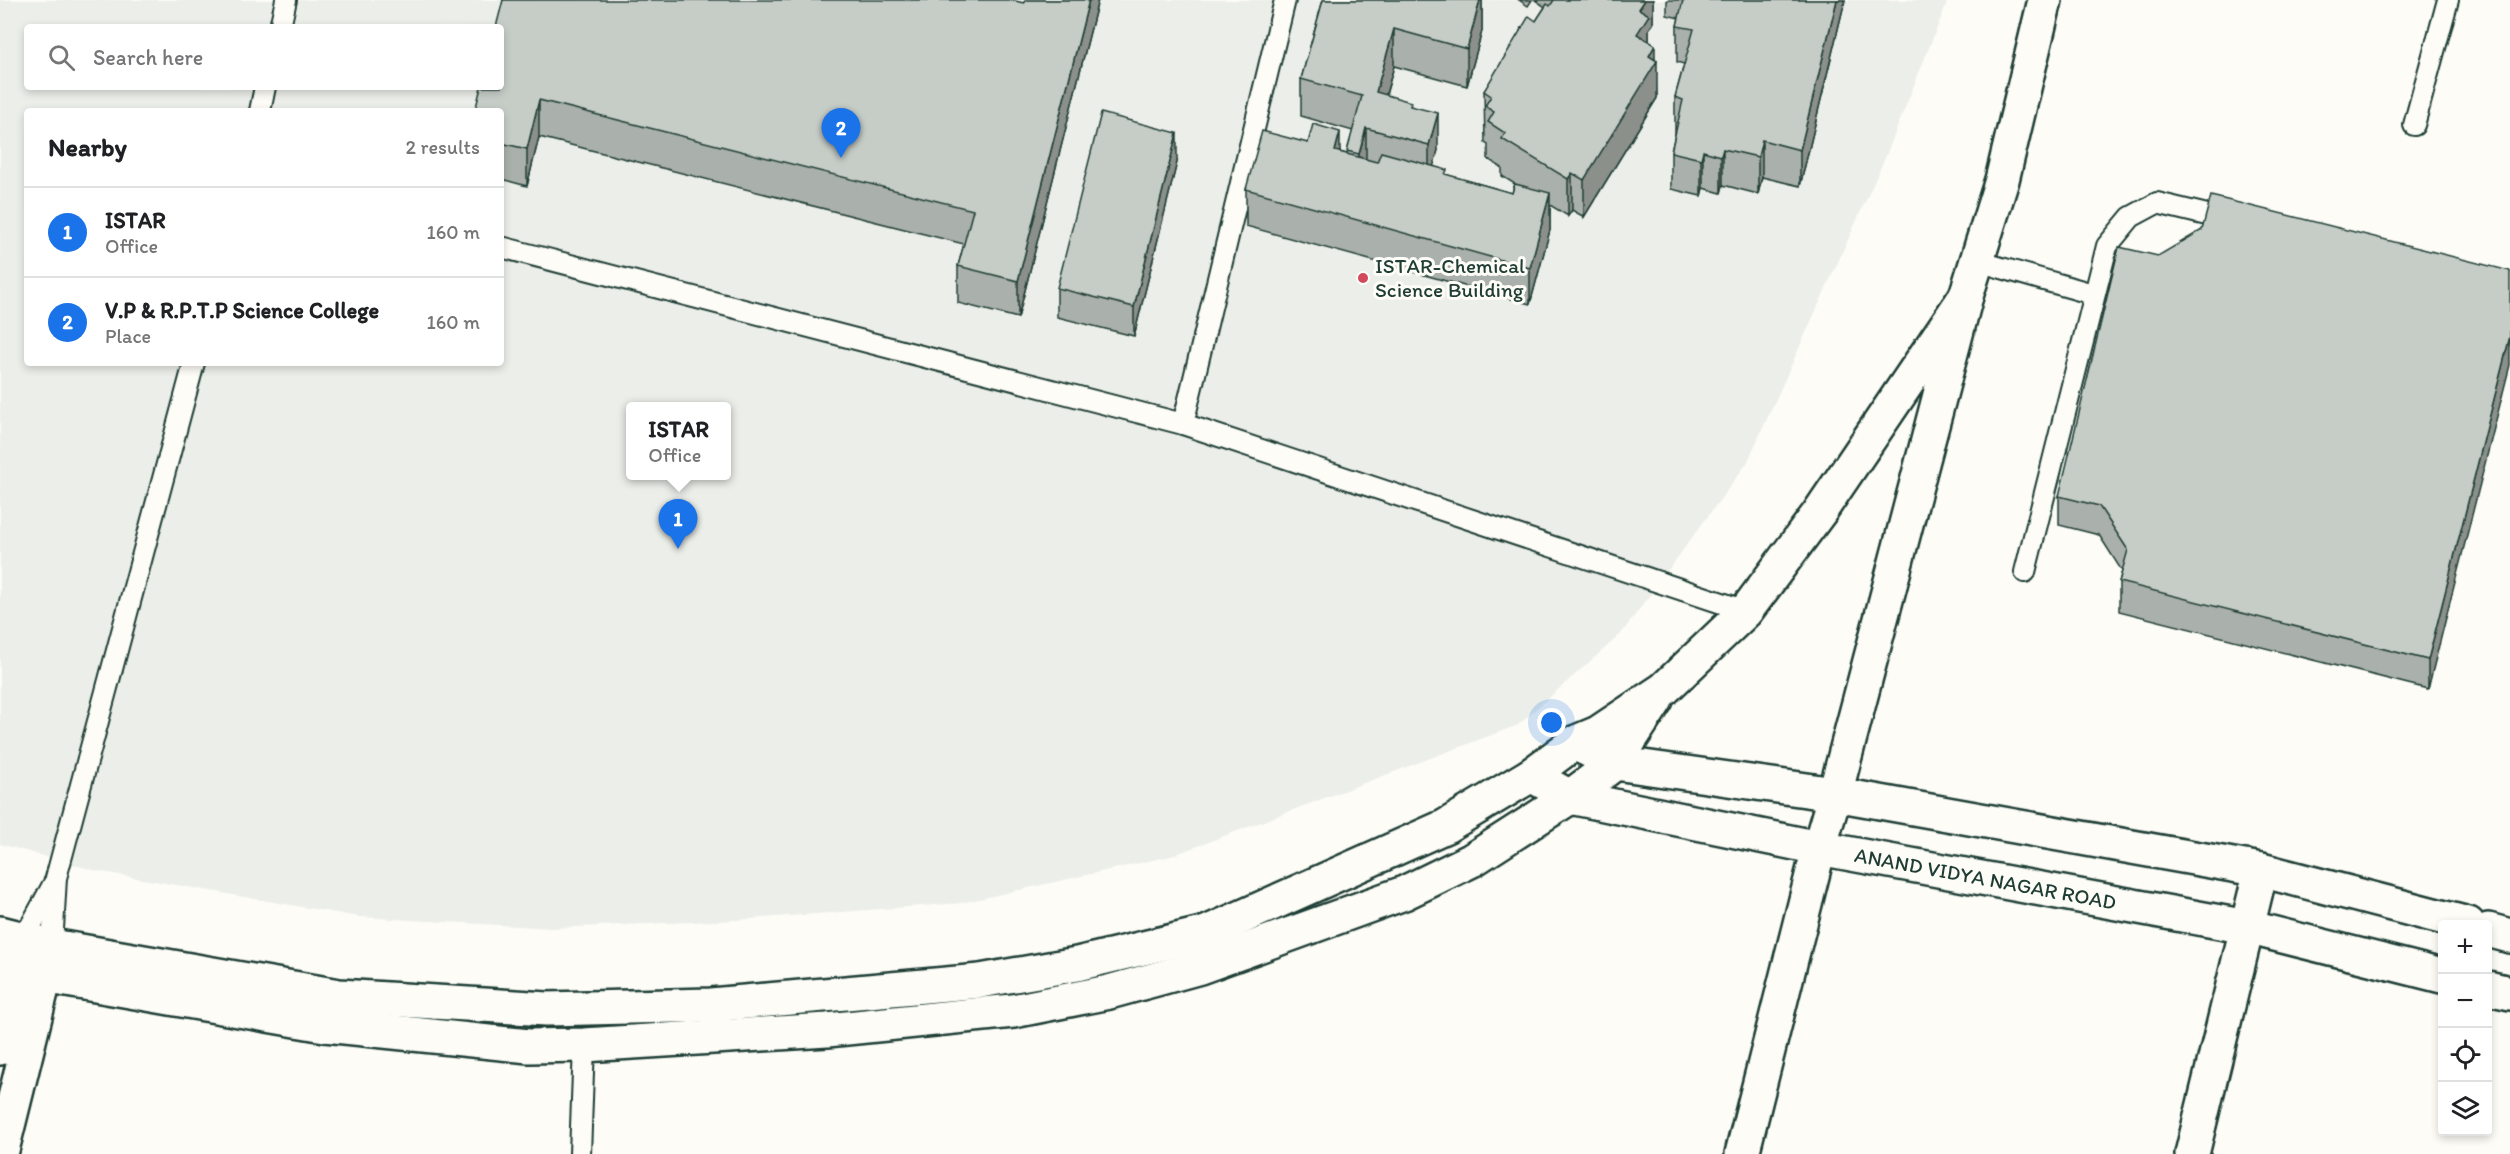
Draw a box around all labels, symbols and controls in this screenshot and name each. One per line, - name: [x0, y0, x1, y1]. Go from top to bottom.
- search box: [24, 24, 504, 90]
- icon: search: [45, 41, 78, 74]
- text: Search here: [93, 44, 203, 71]
- pin: 2: [822, 108, 860, 158]
- text: Nearby: [48, 131, 127, 163]
- text: 2 results: [406, 135, 480, 159]
- text: ISTAR: [105, 207, 166, 234]
- text: 1: [63, 220, 72, 244]
- text: 160 m: [427, 220, 480, 244]
- text: Office: [105, 234, 158, 258]
- place label: ISTAR-Chemical Science Building: [1375, 253, 1525, 302]
- marker: ISTAR-Chemical Science Building: [1356, 271, 1370, 285]
- text: V.P & R.P.T.P Science College: [105, 297, 379, 324]
- text: 2: [62, 310, 73, 334]
- text: 160 m: [427, 310, 480, 334]
- text: Place: [105, 324, 151, 348]
- popup: [626, 402, 731, 480]
- text: ISTAR: [648, 416, 709, 443]
- text: Office: [648, 443, 701, 467]
- pin: 1: [658, 500, 698, 549]
- your location: [1537, 708, 1566, 737]
- street label: ANAND VIDYA NAGAR ROAD: [1853, 842, 2118, 915]
- map controls: [2438, 920, 2492, 1136]
- button: +: [2438, 920, 2492, 974]
- button: −: [2438, 974, 2492, 1028]
- button: locate: [2438, 1028, 2492, 1082]
- button: layers: [2438, 1082, 2492, 1136]

